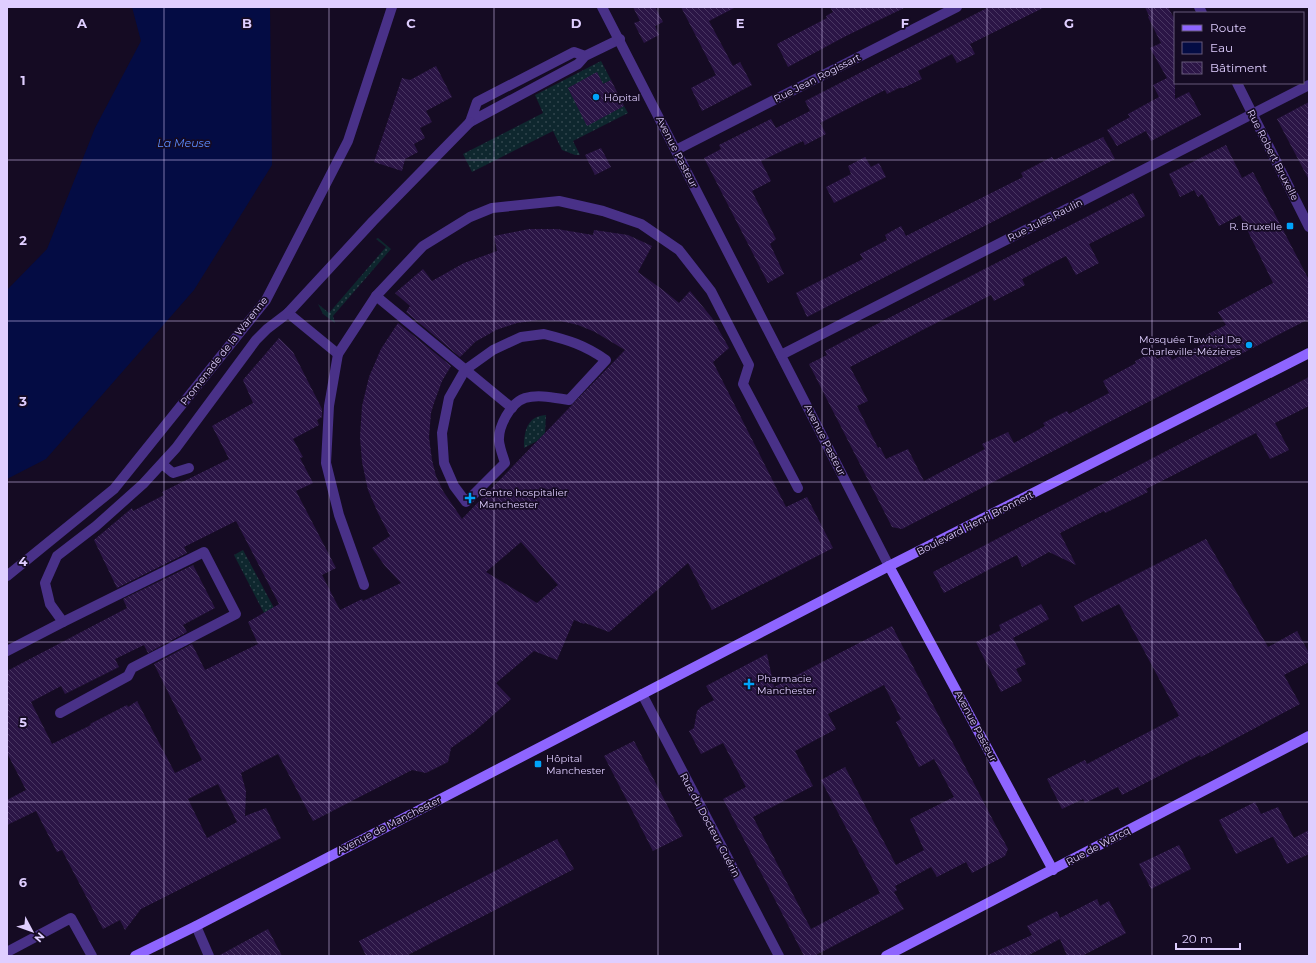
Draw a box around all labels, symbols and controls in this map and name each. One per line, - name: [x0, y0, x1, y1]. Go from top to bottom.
- legend: [1174, 12, 1304, 84]
- text: A: [76, 15, 88, 31]
- text: B: [242, 15, 252, 31]
- text: C: [406, 15, 416, 31]
- text: D: [571, 15, 582, 31]
- text: E: [736, 15, 745, 31]
- text: F: [901, 15, 909, 31]
- text: G: [1064, 15, 1074, 31]
- text: Route: [1210, 20, 1246, 35]
- text: Eau: [1210, 40, 1233, 55]
- street label: Rue Jean Rogissart: [771, 50, 863, 106]
- text: Bâtiment: [1210, 60, 1267, 75]
- text: 1: [20, 72, 26, 88]
- place label: Hôpital: [604, 91, 640, 104]
- marker: Hôpital: [591, 92, 601, 102]
- street label: Rue Robert Bruxelle: [1244, 107, 1302, 203]
- street label: Avenue Pasteur: [653, 114, 701, 190]
- water label: La Meuse: [157, 136, 211, 150]
- street label: Rue Jules Raulin: [1005, 195, 1085, 245]
- place label: R. Bruxelle: [1229, 220, 1282, 233]
- marker: R. Bruxelle: [1285, 221, 1295, 231]
- text: 2: [19, 232, 27, 248]
- street label: Promenade de la Warenne: [177, 294, 271, 408]
- place label: Mosquée Tawhid De Charleville-Mézières: [1139, 333, 1241, 358]
- marker: Mosquée Tawhid De Charleville-Mézières: [1244, 340, 1254, 350]
- text: 3: [18, 393, 27, 409]
- street label: Avenue Pasteur: [801, 402, 849, 478]
- place label: Centre hospitalier Manchester: [479, 486, 568, 511]
- street label: Boulevard Henri Bronnert: [914, 488, 1036, 558]
- marker: Centre hospitalier Manchester: [464, 492, 476, 504]
- text: 4: [19, 553, 28, 569]
- place label: Pharmacie Manchester: [757, 672, 816, 697]
- marker: Pharmacie Manchester: [744, 679, 754, 689]
- street label: Avenue Pasteur: [952, 688, 1000, 764]
- text: 5: [19, 714, 27, 730]
- place label: Hôpital Manchester: [546, 752, 605, 777]
- marker: Hôpital Manchester: [533, 759, 543, 769]
- street label: Rue du Docteur Guérin: [677, 771, 743, 879]
- street label: Avenue de Manchester: [335, 793, 443, 857]
- street label: Rue de Warcq: [1064, 824, 1132, 868]
- text: 6: [19, 874, 28, 890]
- north arrow: [12, 911, 52, 951]
- scale bar: [1176, 925, 1240, 951]
- text: N: [31, 930, 48, 946]
- text: 20 m: [1182, 931, 1213, 946]

